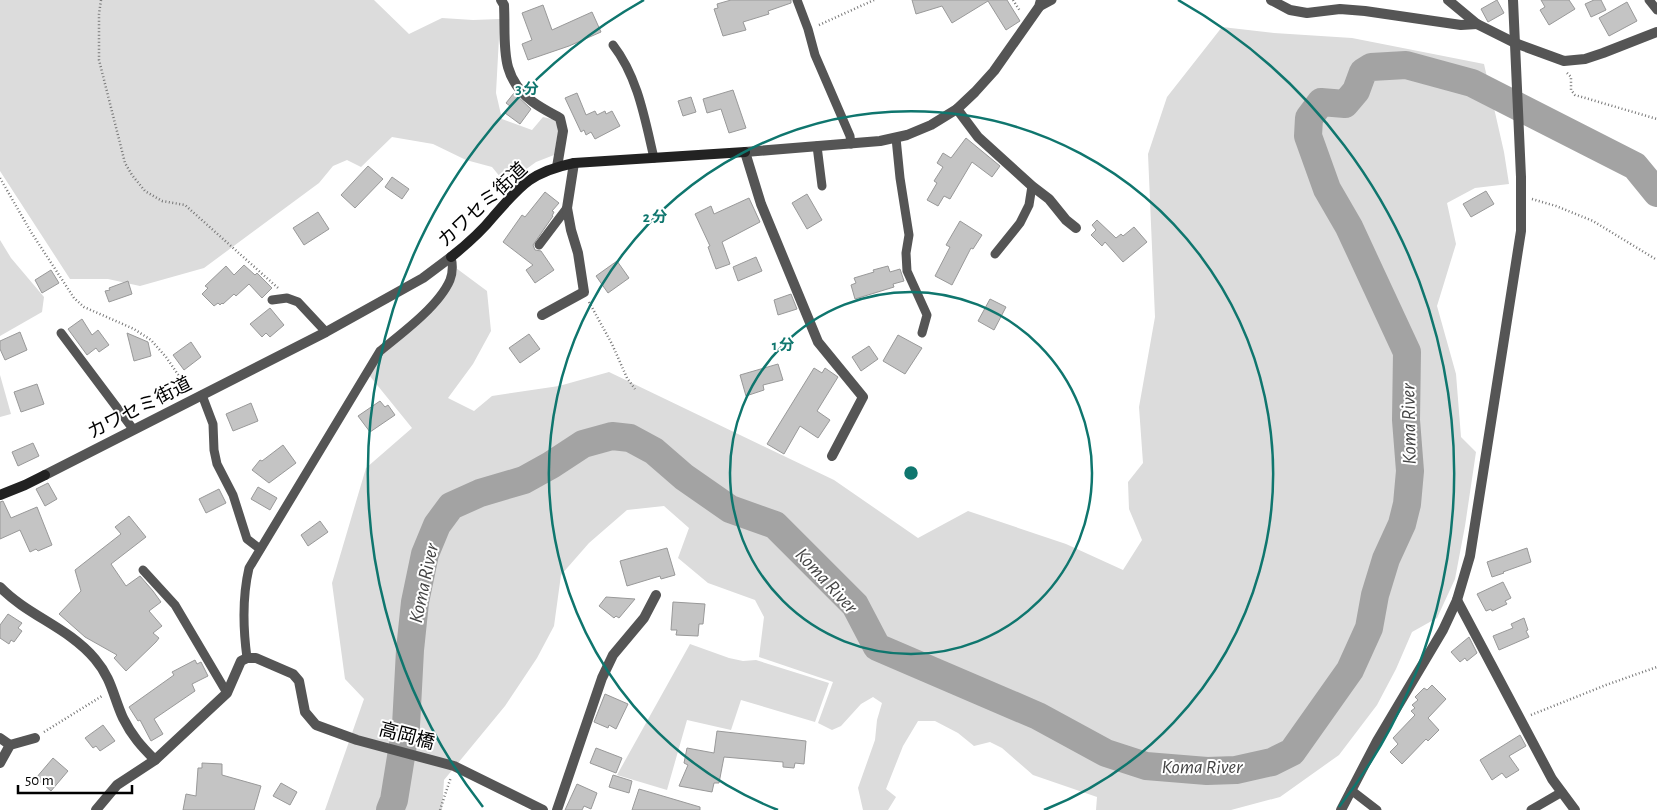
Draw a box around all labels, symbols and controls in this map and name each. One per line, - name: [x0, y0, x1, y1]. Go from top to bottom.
- text: 3 分: [515, 81, 539, 97]
- street label: カワセミ街道: [434, 159, 531, 251]
- text: 2 分: [643, 209, 667, 225]
- text: 1 分: [772, 337, 794, 353]
- street label: カワセミ街道: [84, 373, 195, 443]
- water label: Koma River: [1398, 383, 1420, 465]
- centre of rings: [902, 464, 920, 482]
- water label: Koma River: [406, 541, 442, 625]
- water label: Koma River: [791, 544, 862, 618]
- street label: 高岡橋: [377, 719, 437, 753]
- water label: Koma River: [1161, 757, 1243, 777]
- scale bar: [18, 762, 131, 794]
- text: 50 m: [25, 773, 54, 788]

